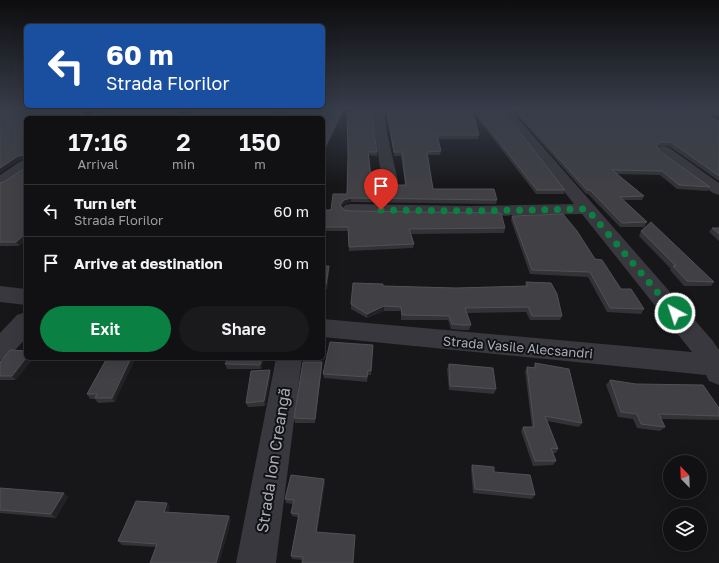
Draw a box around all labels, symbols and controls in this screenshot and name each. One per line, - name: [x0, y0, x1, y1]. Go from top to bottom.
- text: 60 m: [106, 38, 173, 71]
- icon: left: [40, 40, 92, 92]
- text: Strada Florilor: [106, 72, 229, 94]
- text: 17:16: [68, 127, 128, 156]
- text: 2: [176, 127, 191, 156]
- text: 150: [239, 127, 281, 156]
- text: Arrival: [78, 156, 118, 172]
- text: min: [172, 156, 195, 172]
- text: m: [254, 156, 266, 172]
- pin: [364, 169, 398, 210]
- icon: arrive: [370, 175, 392, 197]
- text: Turn left: [74, 194, 136, 212]
- icon: left: [40, 200, 62, 222]
- text: 60 m: [274, 202, 309, 220]
- text: Strada Florilor: [74, 212, 163, 228]
- icon: arrive: [40, 252, 62, 274]
- text: Arrive at destination: [74, 254, 223, 272]
- text: 90 m: [274, 254, 309, 272]
- position arrow: [654, 292, 696, 334]
- button: Exit: [40, 306, 171, 352]
- button: Share: [179, 306, 309, 352]
- street label: Strada Vasile Alecsandri: [442, 332, 594, 362]
- street label: Strada Ion Creangă: [252, 386, 294, 534]
- north arrow: [663, 455, 707, 499]
- map controls: [663, 455, 707, 551]
- button: layers: [663, 507, 707, 551]

